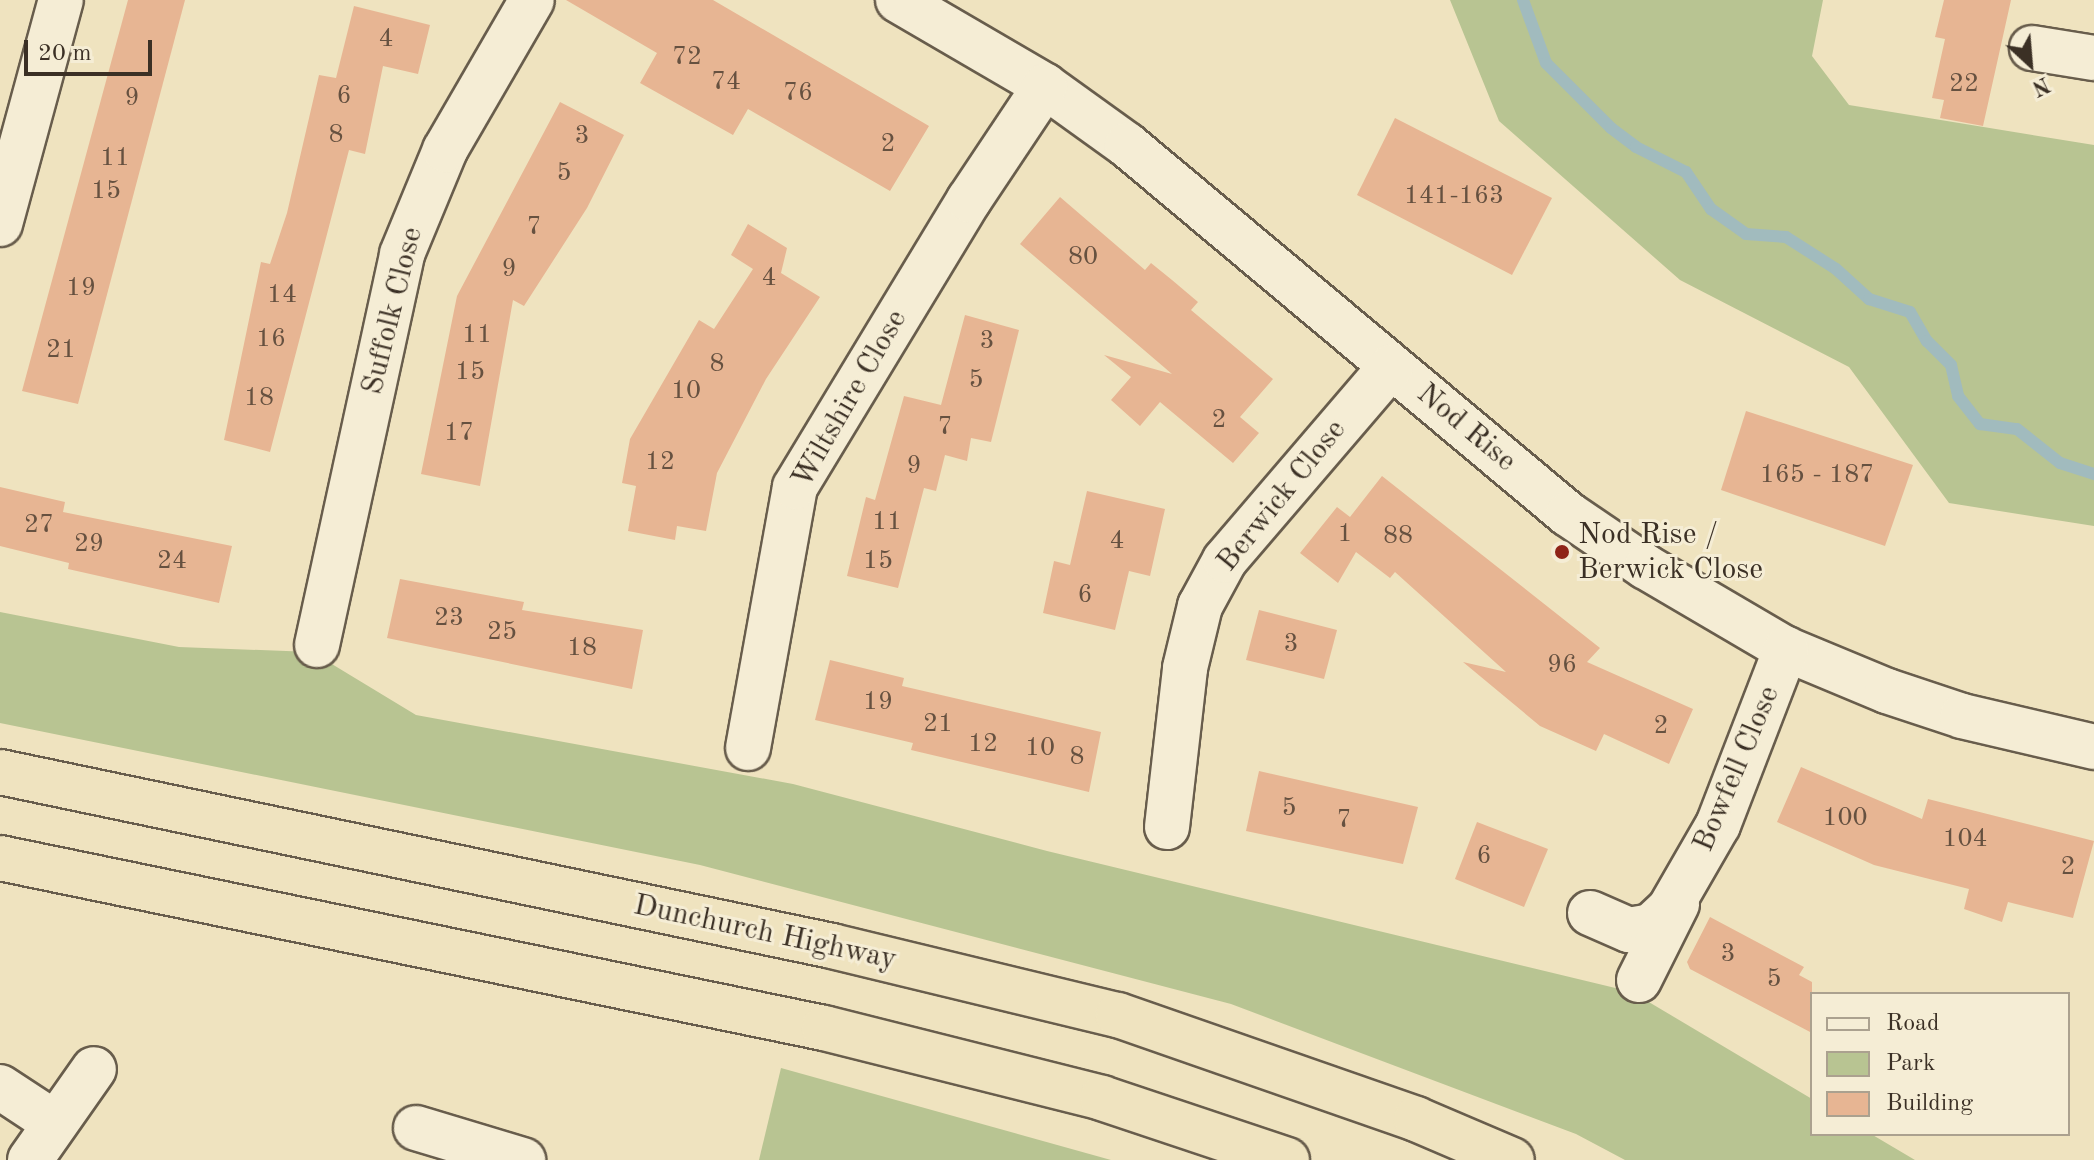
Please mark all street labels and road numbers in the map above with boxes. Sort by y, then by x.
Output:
street label: Suffolk Close [355,224,431,398]
street label: Wiltshire Close [785,304,915,494]
street label: Nod Rise [1409,376,1523,480]
street label: Berwick Close [1210,413,1354,579]
street label: Bowfell Close [1686,681,1788,857]
street label: Dunchurch Highway [630,888,900,978]

